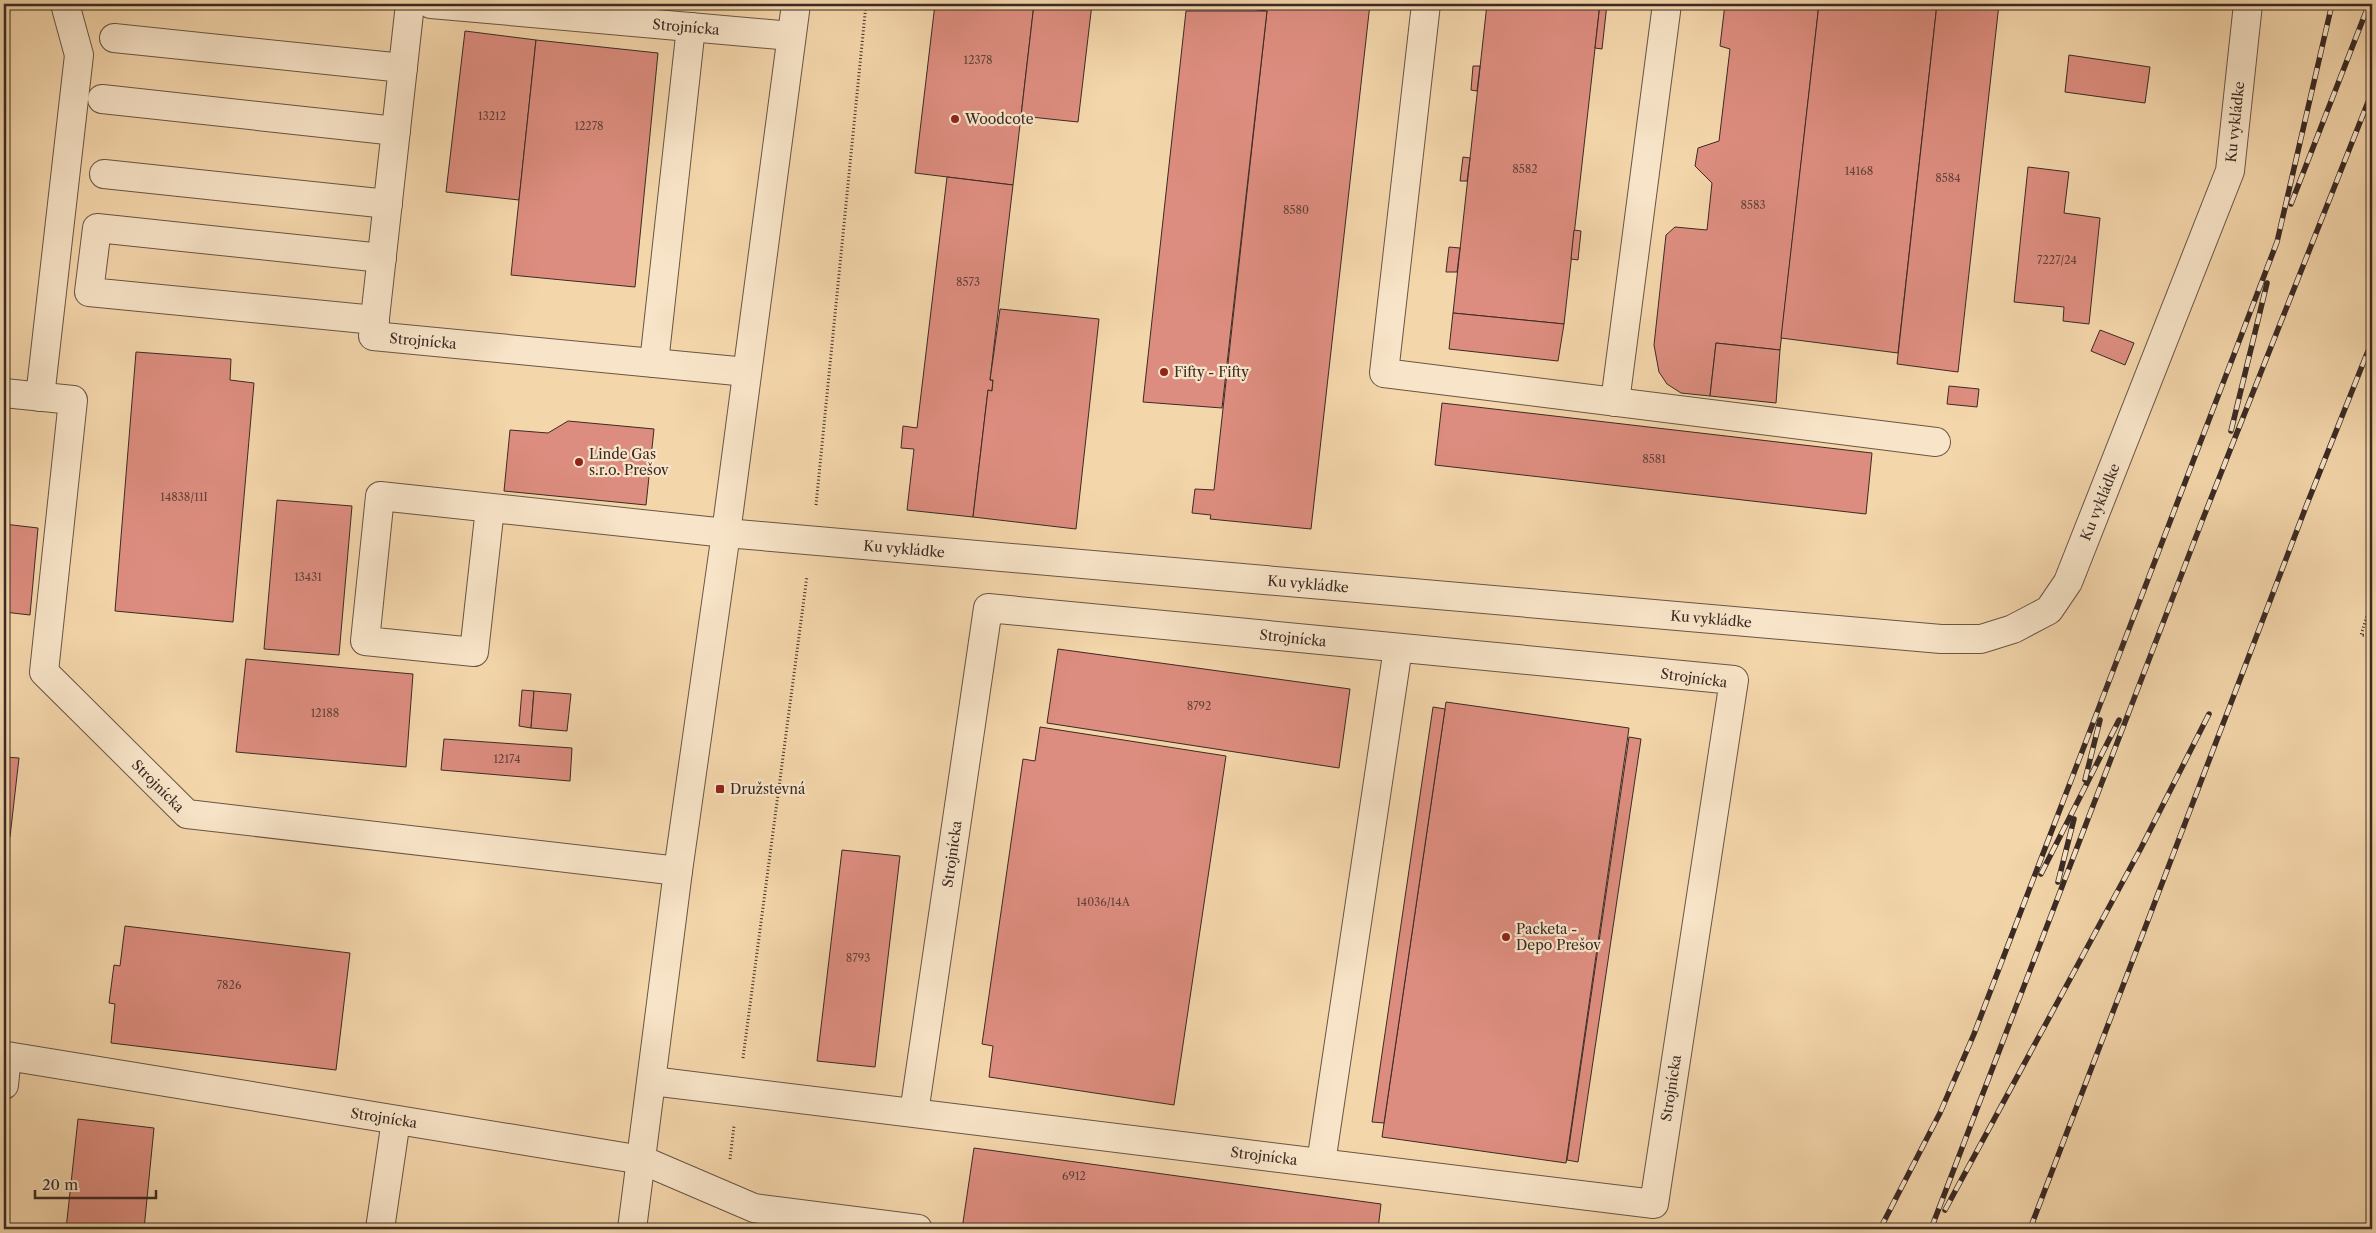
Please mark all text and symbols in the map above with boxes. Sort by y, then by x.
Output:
street label: Strojnícka [652,15,721,39]
house number: 12378 [964,53,992,67]
street label: Ku vykládke [2222,80,2248,164]
house number: 13212 [478,109,506,123]
place label: Woodcote [964,110,1034,128]
marker: Woodcote [949,113,961,125]
house number: 12278 [574,119,604,133]
house number: 8582 [1512,162,1538,176]
house number: 14168 [1845,164,1873,178]
house number: 8584 [1935,171,1961,185]
house number: 8583 [1740,198,1766,212]
house number: 8580 [1283,203,1309,217]
house number: 7227/24 [2037,253,2077,267]
house number: 8573 [956,275,980,289]
street label: Strojnícka [389,329,458,353]
place label: Fifty - Fifty [1174,363,1249,381]
marker: Fifty - Fifty [1158,366,1170,378]
place label: Linde Gas s.r.o. Prešov [589,445,669,479]
house number: 8581 [1642,452,1666,466]
marker: Linde Gas s.r.o. Prešov [573,456,585,468]
street label: Ku vykládke [2076,461,2124,543]
house number: 14838/11I [160,490,208,504]
street label: Ku vykládke [863,536,946,562]
house number: 13431 [294,570,322,584]
street label: Ku vykládke [1267,571,1350,597]
street label: Ku vykládke [1670,606,1753,632]
street label: Strojnícka [1259,626,1328,651]
street label: Strojnícka [1659,664,1729,692]
house number: 8792 [1187,699,1211,713]
house number: 12188 [311,706,339,720]
house number: 12174 [493,752,521,766]
street label: Strojnícka [128,756,189,817]
place label: Družstevná [730,780,806,798]
marker: Družstevná [714,783,726,795]
street label: Strojnícka [938,819,966,889]
house number: 14036/14A [1076,895,1131,909]
place label: Packeta - Depo Prešov [1516,920,1601,954]
marker: Packeta - Depo Prešov [1500,931,1512,943]
house number: 8793 [846,951,870,965]
house number: 7826 [217,978,242,992]
street label: Strojnícka [1657,1053,1685,1123]
street label: Strojnícka [349,1104,419,1132]
street label: Strojnícka [1230,1143,1299,1169]
scale bar [35,1168,156,1200]
house number: 6912 [1062,1169,1086,1183]
text: 20 m [42,1175,78,1194]

